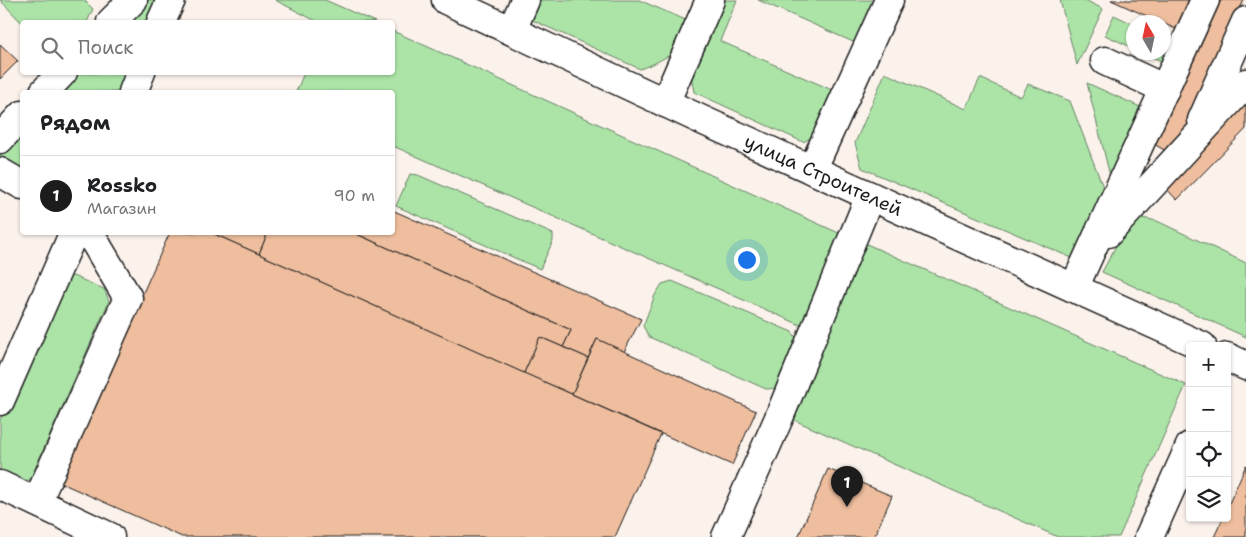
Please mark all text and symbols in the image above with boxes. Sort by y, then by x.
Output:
north arrow [1126,15,1171,60]
search box [20,20,395,75]
icon: search [38,34,66,62]
text: Поиск [78,35,133,60]
text: Рядом [40,109,110,137]
street label: улица Строителей [740,129,906,222]
text: Rossko [87,173,157,198]
text: 1 [52,185,60,206]
text: 90 m [334,185,375,206]
text: Магазин [87,198,156,219]
your location [734,247,760,273]
map controls [1186,342,1231,522]
button: + [1186,342,1231,387]
button: − [1186,387,1231,432]
button: locate [1186,432,1231,477]
pin: 1 [831,466,863,507]
button: layers [1186,477,1231,522]

